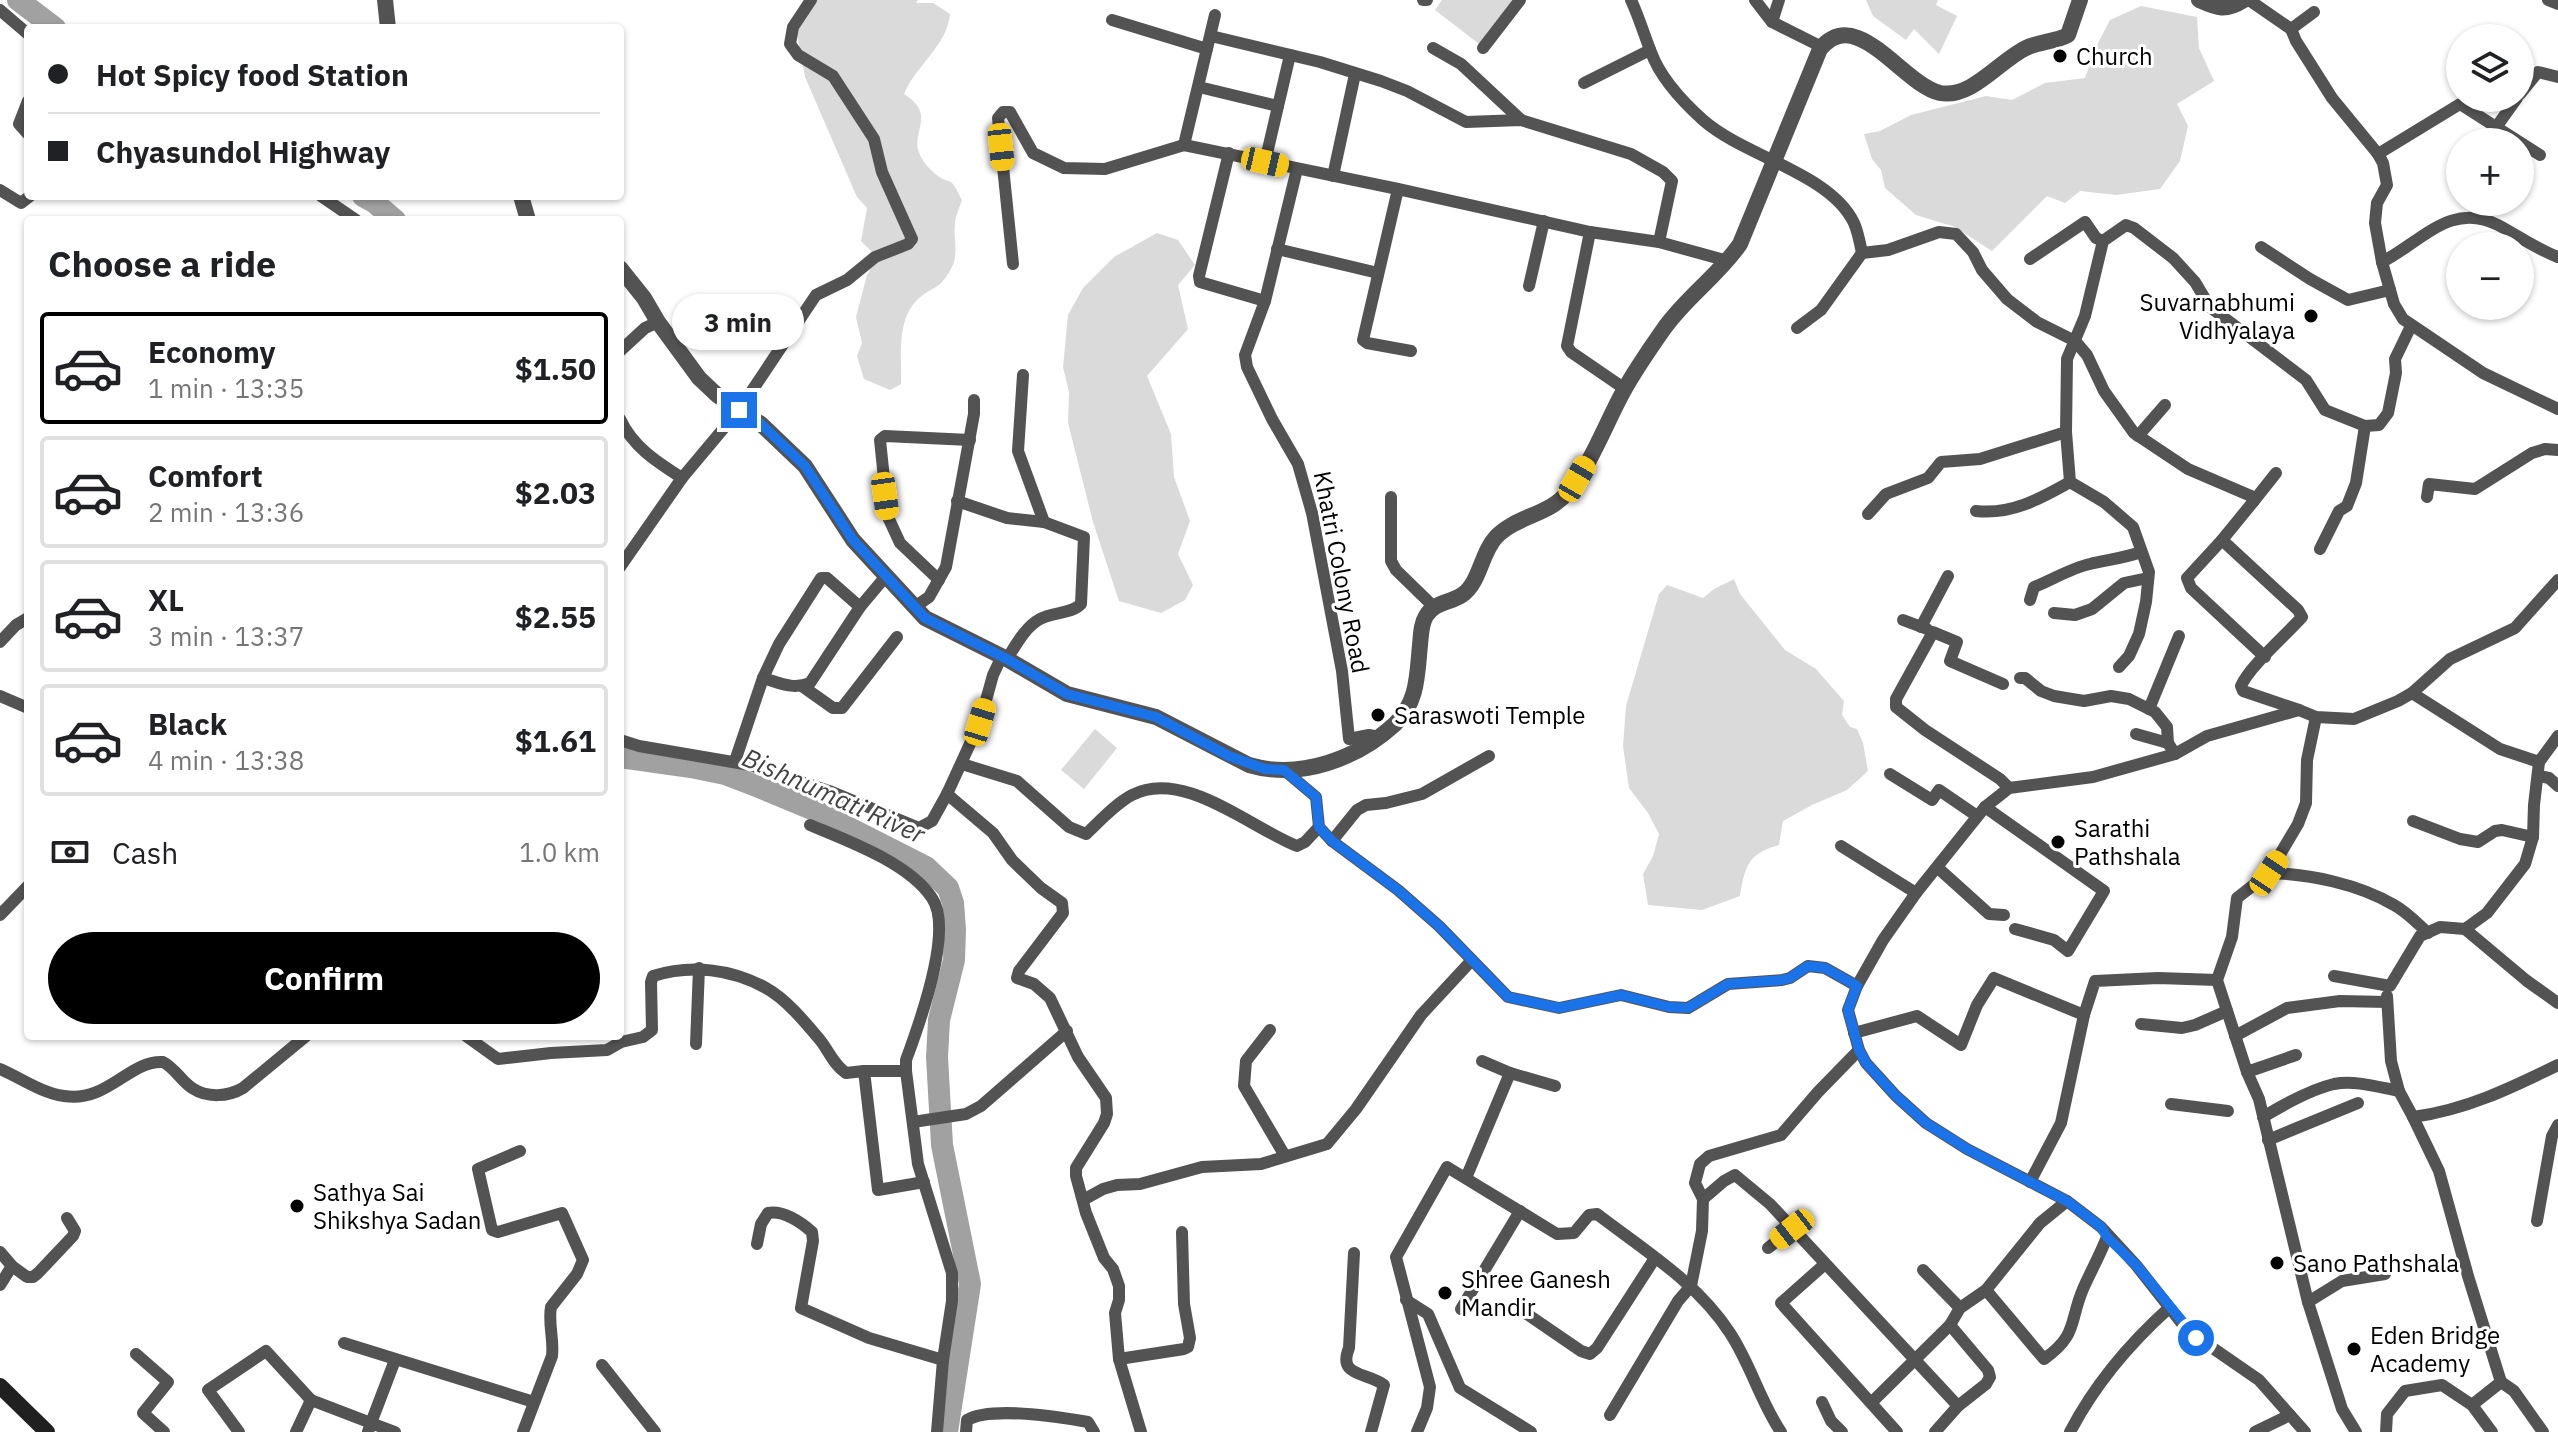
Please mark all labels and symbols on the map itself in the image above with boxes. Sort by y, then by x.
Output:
place label: Church [2076,40,2153,72]
marker: Church [2051,47,2069,65]
car [987,122,1015,172]
car [1239,145,1291,179]
place label: Suvarnabhumi Vidhyalaya [2140,286,2295,346]
callout: 3 min [673,294,805,350]
marker: Suvarnabhumi Vidhyalaya [2302,307,2320,325]
route end [721,392,757,428]
car [1555,452,1599,506]
street label: Khatri Colony Road [1307,468,1377,676]
car [870,471,900,521]
car [962,696,998,748]
place label: Saraswoti Temple [1394,699,1586,731]
marker: Saraswoti Temple [1369,706,1387,724]
water label: Bishnumati River [737,740,932,851]
place label: Sarathi Pathshala [2074,812,2181,872]
marker: Sarathi Pathshala [2049,833,2067,851]
car [2246,846,2292,900]
place label: Sathya Sai Shikshya Sadan [313,1176,481,1236]
marker: Sathya Sai Shikshya Sadan [288,1197,306,1215]
car [1766,1205,1818,1253]
place label: Sano Pathshala [2293,1247,2459,1279]
marker: Sano Pathshala [2268,1254,2286,1272]
place label: Shree Ganesh Mandir [1461,1263,1611,1323]
marker: Shree Ganesh Mandir [1436,1284,1454,1302]
place label: Eden Bridge Academy [2370,1319,2500,1379]
route start [2178,1320,2214,1356]
marker: Eden Bridge Academy [2345,1340,2363,1358]

